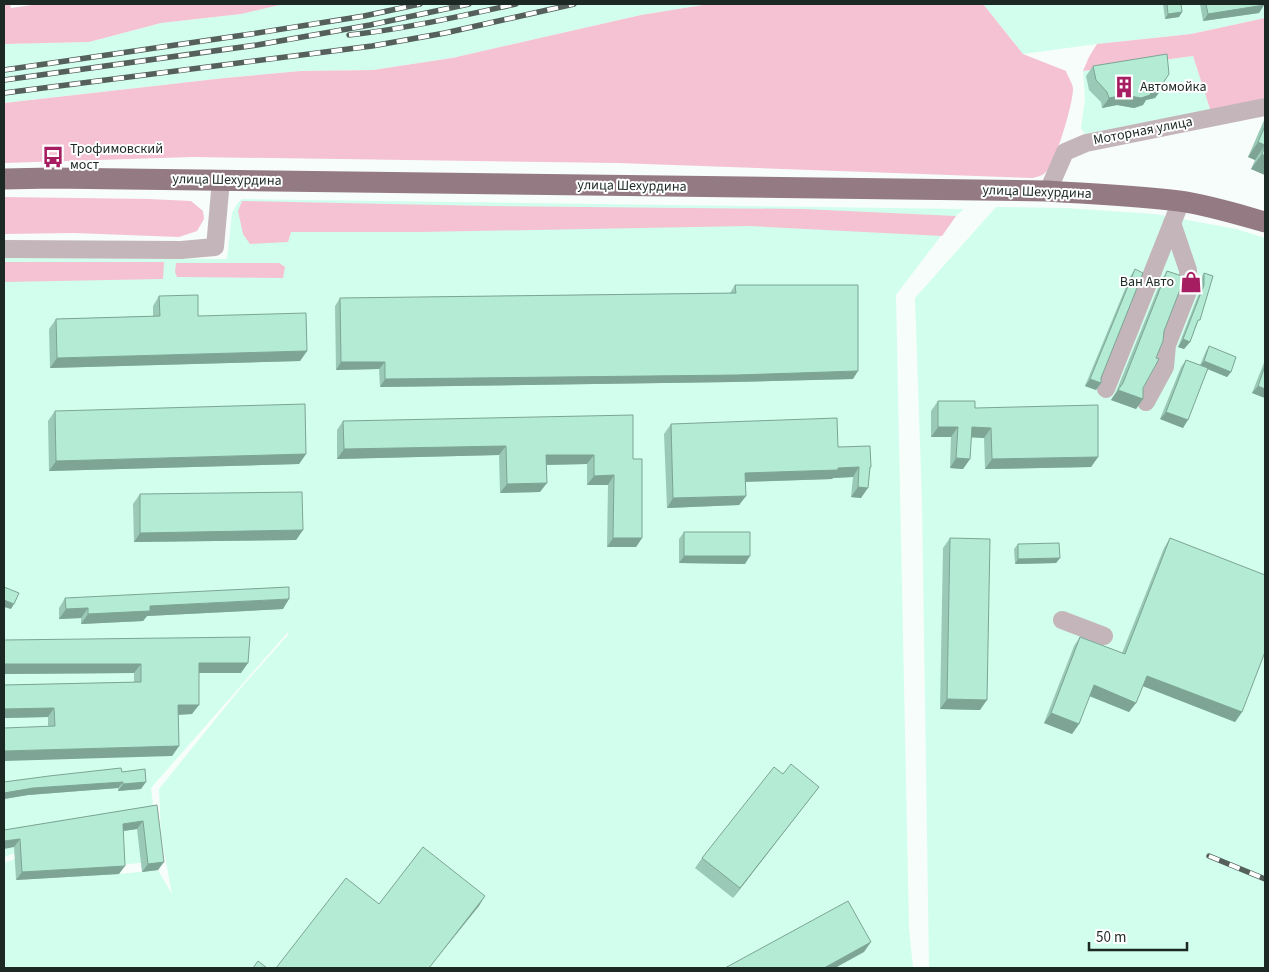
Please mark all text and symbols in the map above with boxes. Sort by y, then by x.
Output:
building icon: Автомойка [1111,74,1137,100]
place label: Автомойка [1140,77,1206,97]
street label: Моторная улица [1092,112,1194,150]
place label: Трофимовский мост [70,139,163,175]
bus stop icon: Трофимовский мост [40,144,66,170]
street label: улица Шехурдина [172,169,282,191]
street label: улица Шехурдина [577,175,687,197]
street label: улица Шехурдина [982,180,1092,204]
shop icon: Ван Авто [1178,269,1204,295]
place label: Ван Авто [1120,272,1174,292]
scale bar [1089,920,1186,952]
text: 50 m [1096,927,1126,948]

